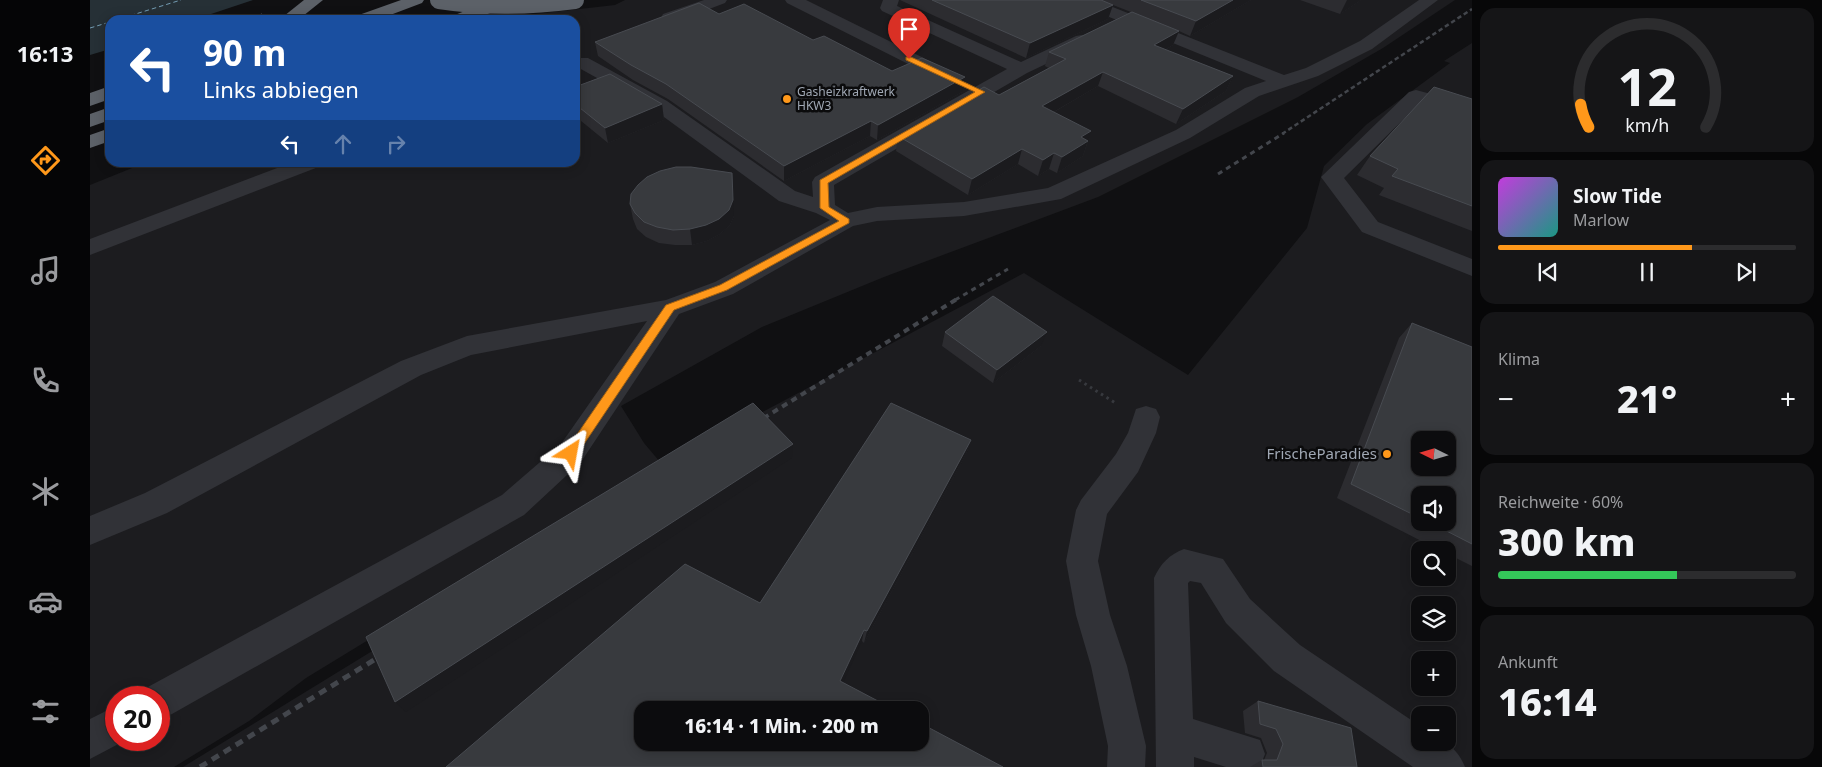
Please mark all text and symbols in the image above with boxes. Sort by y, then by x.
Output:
pin [888,8,930,59]
icon: arrive [895,15,923,43]
text: 90 m [203,29,286,76]
icon: left [120,35,185,100]
text: 16:13 [17,38,73,68]
text: 12 [1617,50,1677,121]
text: Links abbiegen [203,74,359,104]
place label: Gasheizkraftwerk HKW3 [797,83,896,114]
marker: Gasheizkraftwerk HKW3 [781,93,793,105]
text: km/h [1625,113,1669,137]
icon: left [276,130,304,158]
icon: ahead [329,130,357,158]
icon: right [382,130,410,158]
icon: directions [28,143,63,178]
text: Slow Tide [1573,183,1662,209]
text: Marlow [1573,209,1629,231]
icon: music [28,253,63,288]
icon: previous [1534,258,1562,286]
icon: pause [1633,258,1661,286]
icon: next [1732,258,1760,286]
text: Klima [1498,348,1540,370]
icon: phone [28,363,63,398]
text: 21° [1617,372,1677,424]
text: − [1498,379,1514,417]
text: + [1780,379,1796,417]
position arrow [544,426,596,478]
north arrow [1411,431,1456,476]
map controls [1411,431,1456,751]
place label: FrischeParadies [1266,443,1377,463]
marker: FrischeParadies [1381,448,1393,460]
icon: climate [28,474,63,509]
button: sound [1411,486,1456,531]
text: Reichweite · 60% [1498,491,1623,513]
text: 300 km [1498,515,1636,567]
button: search [1411,541,1456,586]
icon: car [28,584,63,619]
button: layers [1411,596,1456,641]
button: + [1411,651,1456,696]
text: Ankunft [1498,651,1558,673]
text: 16:14 [1498,675,1597,727]
speed limit sign: 20 [105,686,170,751]
icon: filters [28,694,63,729]
button: − [1411,706,1456,751]
text: 16:14 · 1 Min. · 200 m [684,713,879,739]

